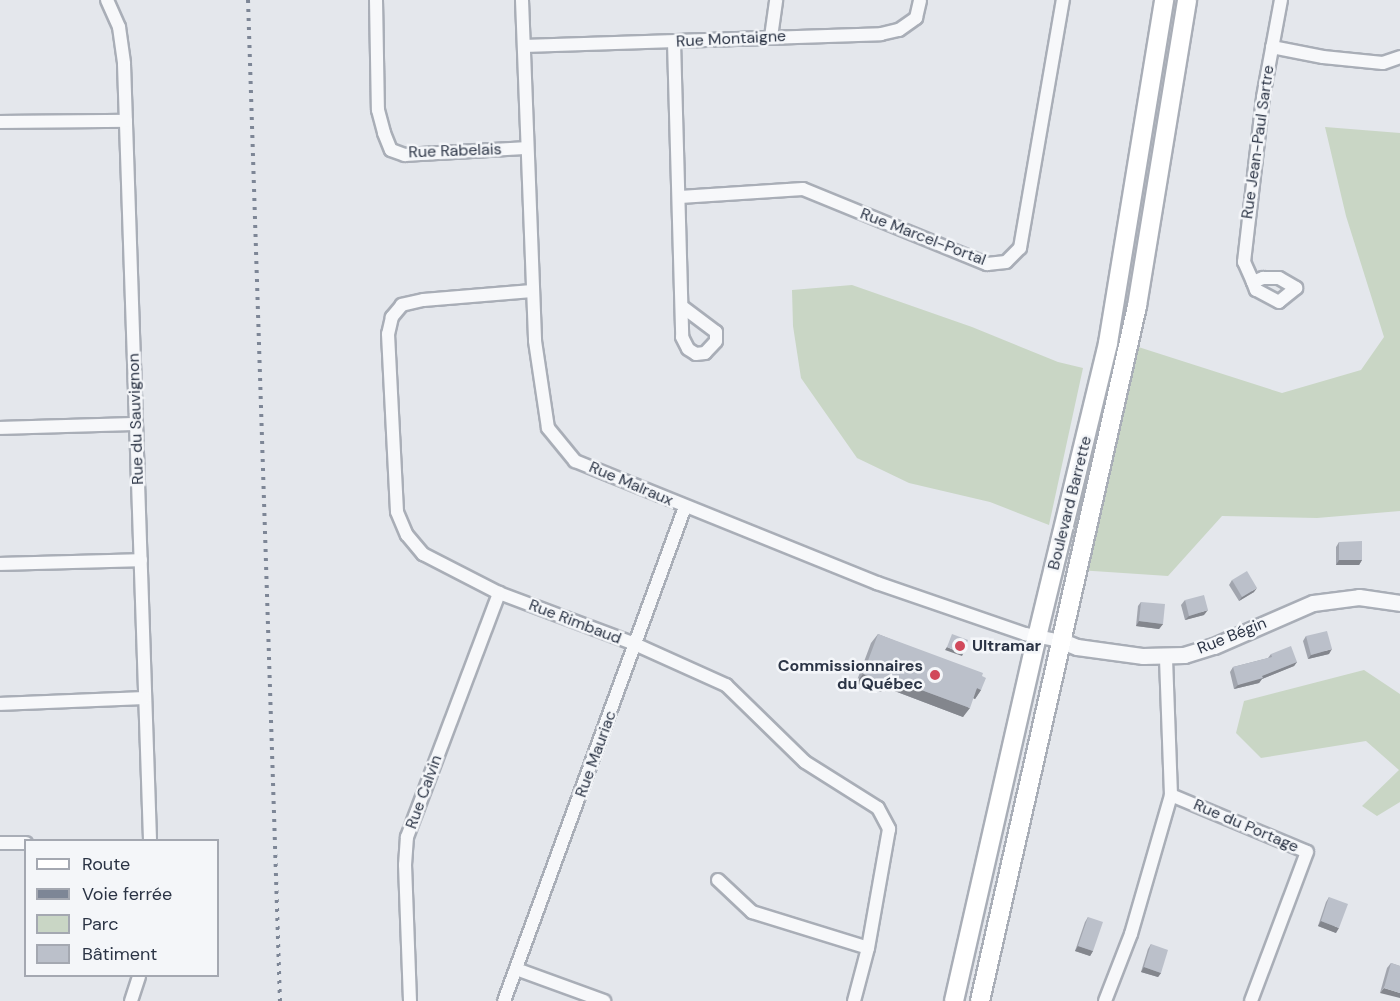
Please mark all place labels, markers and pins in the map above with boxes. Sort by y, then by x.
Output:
place label: Ultramar [972,636,1041,656]
marker: Ultramar [953,639,967,653]
place label: Commissionnaires du Québec [778,656,923,694]
marker: Commissionnaires du Québec [928,668,942,682]

